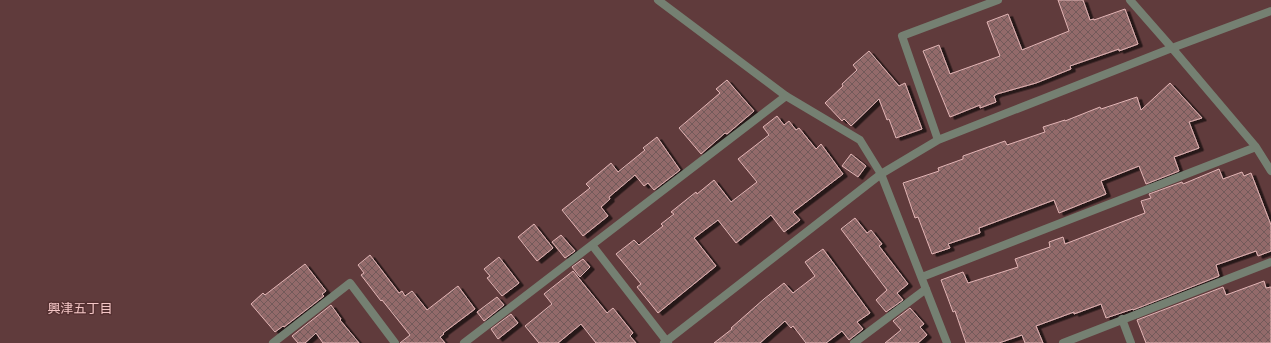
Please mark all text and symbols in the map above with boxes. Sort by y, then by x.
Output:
district label: 興津五丁目 [47,301,113,316]

